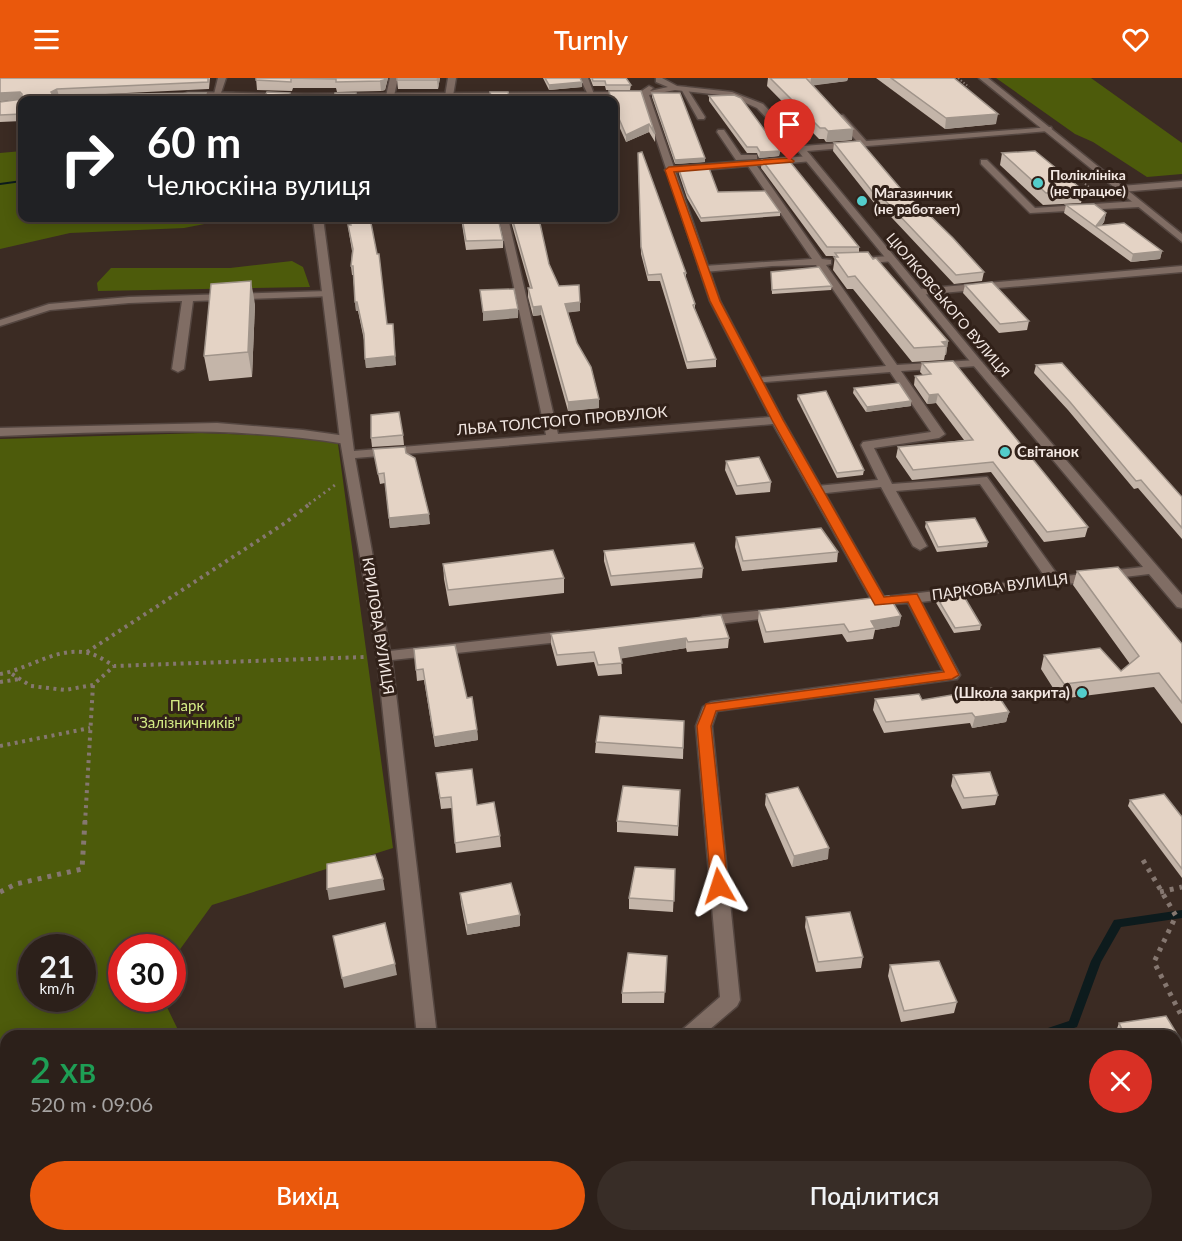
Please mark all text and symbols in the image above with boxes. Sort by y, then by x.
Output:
icon: menu [30,23,63,56]
text: Turnly [554,23,628,56]
icon: heart [1119,23,1152,56]
pin [764,99,815,161]
icon: arrive [773,108,806,141]
text: 60 m [147,117,241,167]
icon: right [48,120,126,198]
place label: Поліклініка (не працює) [1050,166,1126,199]
text: Челюскіна вулиця [147,168,371,201]
marker: Поліклініка (не працює) [1031,176,1045,190]
place label: Магазинчик (не работает) [874,184,960,217]
marker: Магазинчик (не работает) [855,194,869,208]
street label: ЦІОЛКОВСЬКОГО ВУЛИЦЯ [883,229,1014,380]
street label: ЛЬВА ТОЛСТОГО ПРОВУЛОК [455,402,668,438]
place label: Світанок [1017,442,1080,460]
marker: Світанок [998,445,1012,459]
street label: КРИЛОВА ВУЛИЦЯ [359,556,399,696]
street label: ПАРКОВА ВУЛИЦЯ [931,569,1069,603]
place label: (Школа закрита) [954,683,1070,701]
marker: (Школа закрита) [1075,686,1089,700]
park label: Парк "Залізничників" [134,696,240,731]
position arrow [687,854,751,918]
speed limit sign: 30 [108,934,186,1012]
text: 21 [40,948,74,984]
text: km/h [39,979,75,997]
text: 2 хв [30,1047,96,1091]
button: close [1089,1050,1152,1113]
text: 520 m · 09:06 [30,1092,153,1116]
button: Вихід [30,1161,585,1230]
button: Поділитися [597,1161,1152,1230]

